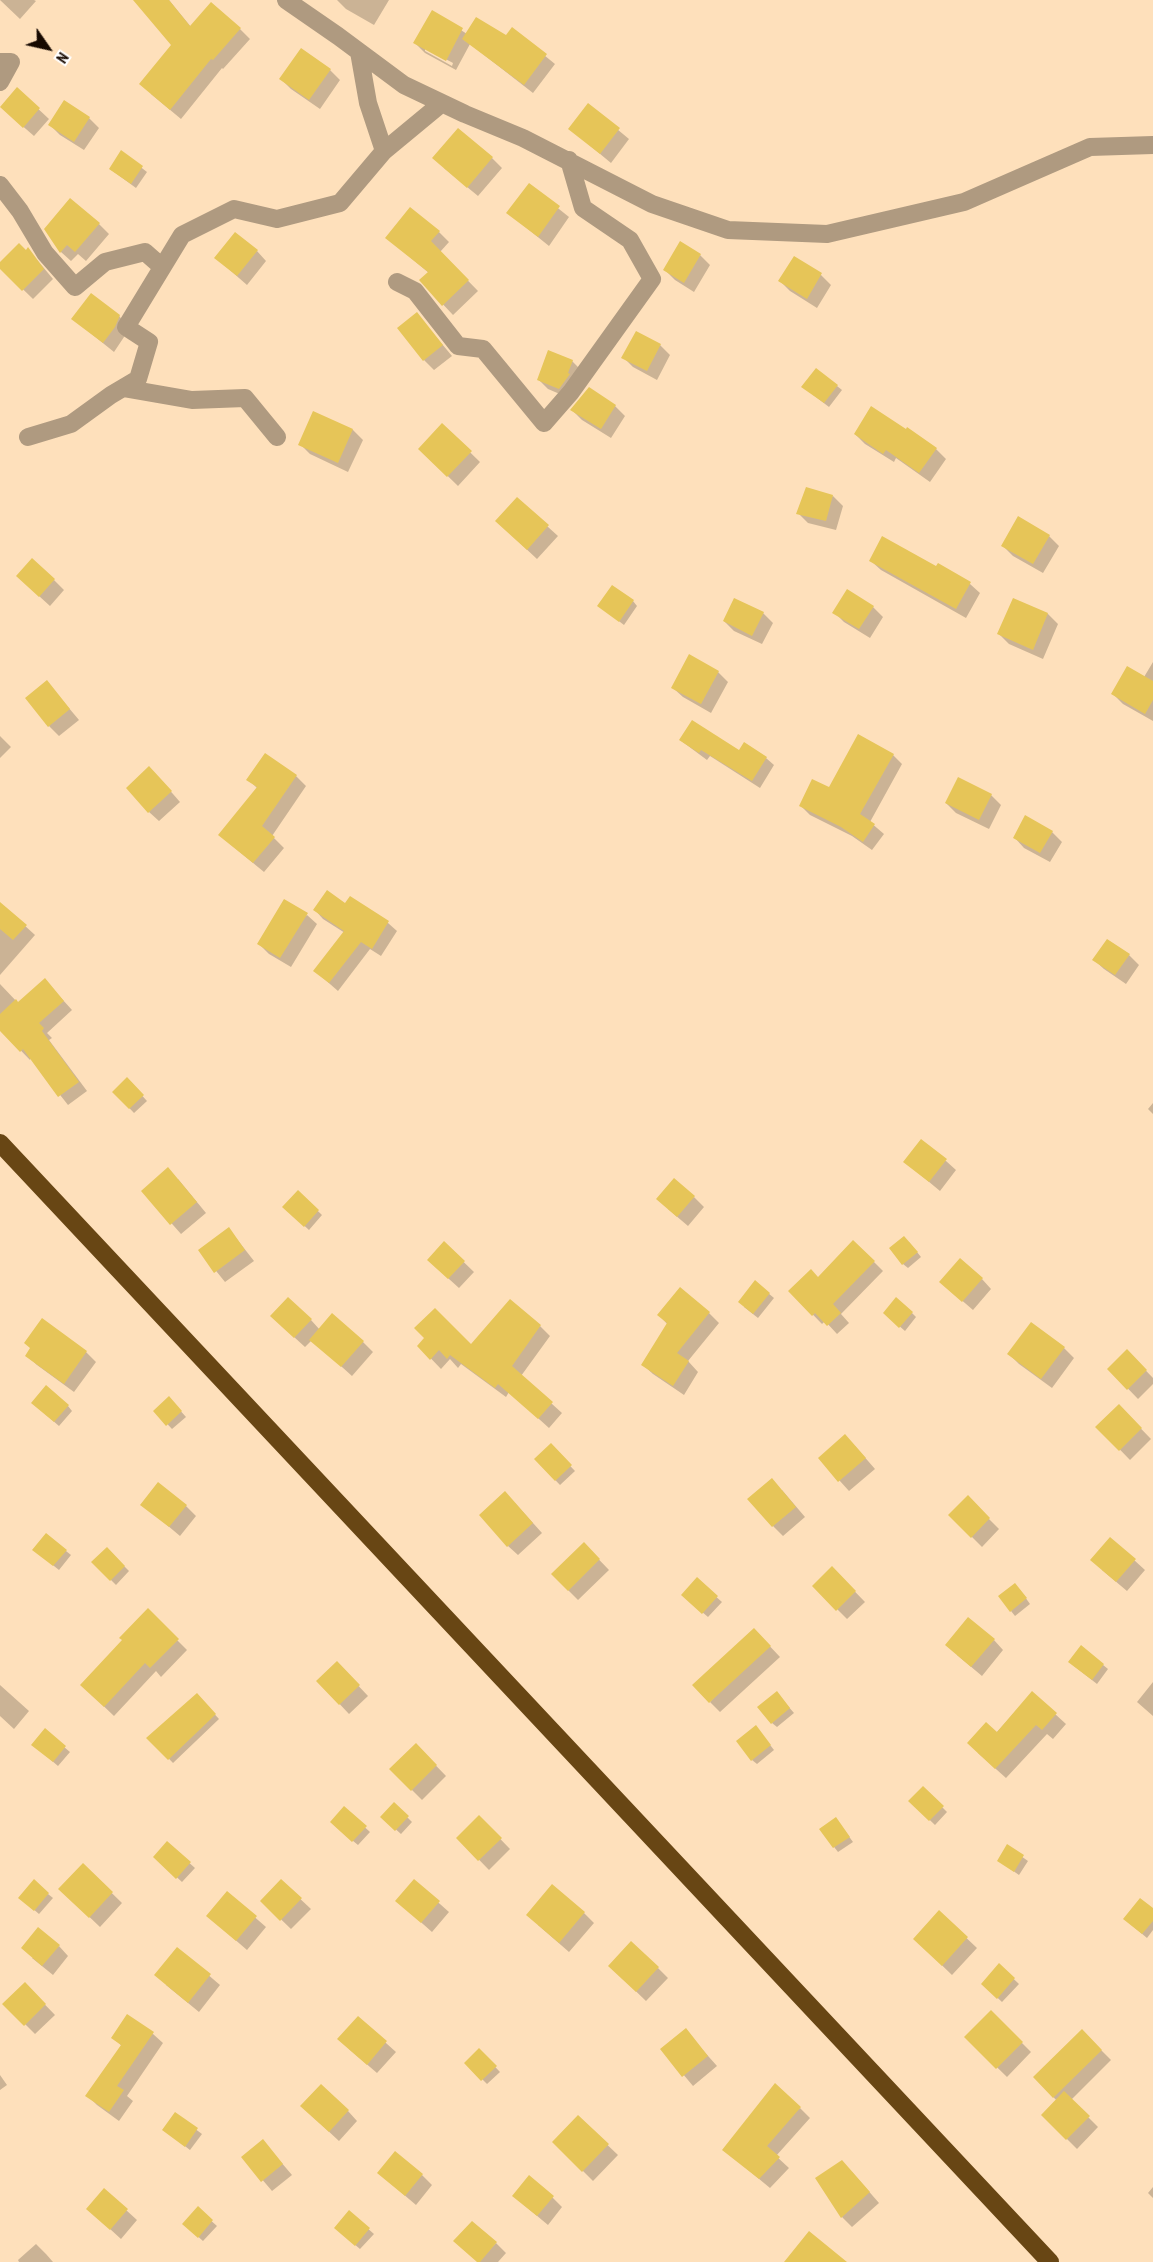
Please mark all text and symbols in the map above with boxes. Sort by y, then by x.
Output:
north arrow [18,18,78,78]
text: N [52,49,74,67]

